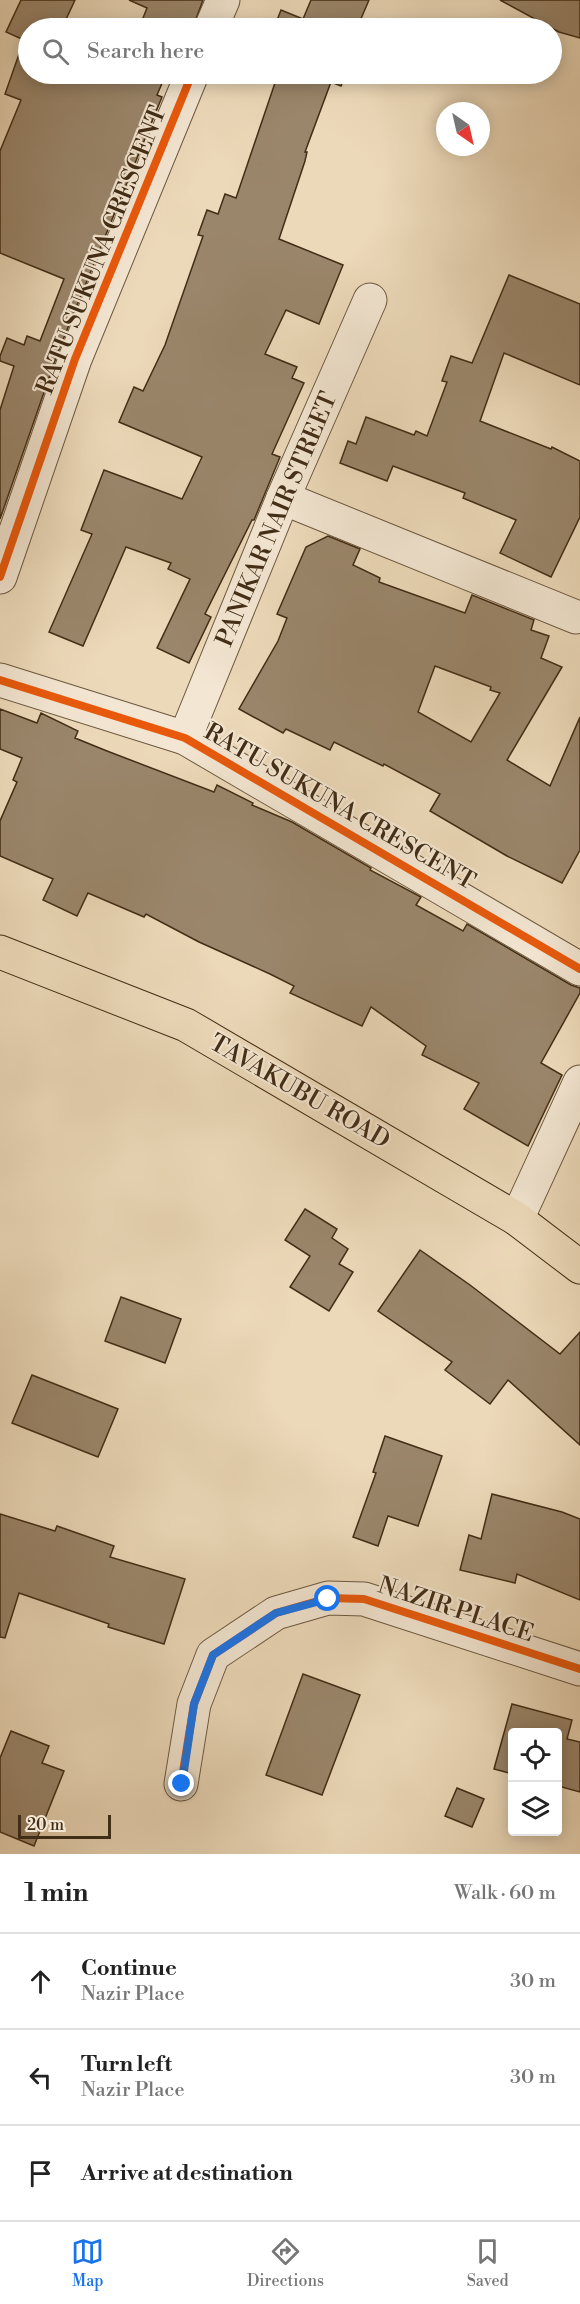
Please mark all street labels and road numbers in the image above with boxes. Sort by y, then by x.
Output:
street label: RATU SUKUNA CRESCENT [30,102,174,399]
street label: PANIKAR NAIR STREET [210,387,344,651]
street label: RATU SUKUNA CRESCENT [199,717,481,897]
street label: TAVAKUBU ROAD [204,1028,395,1156]
street label: NAZIR PLACE [374,1571,537,1649]

